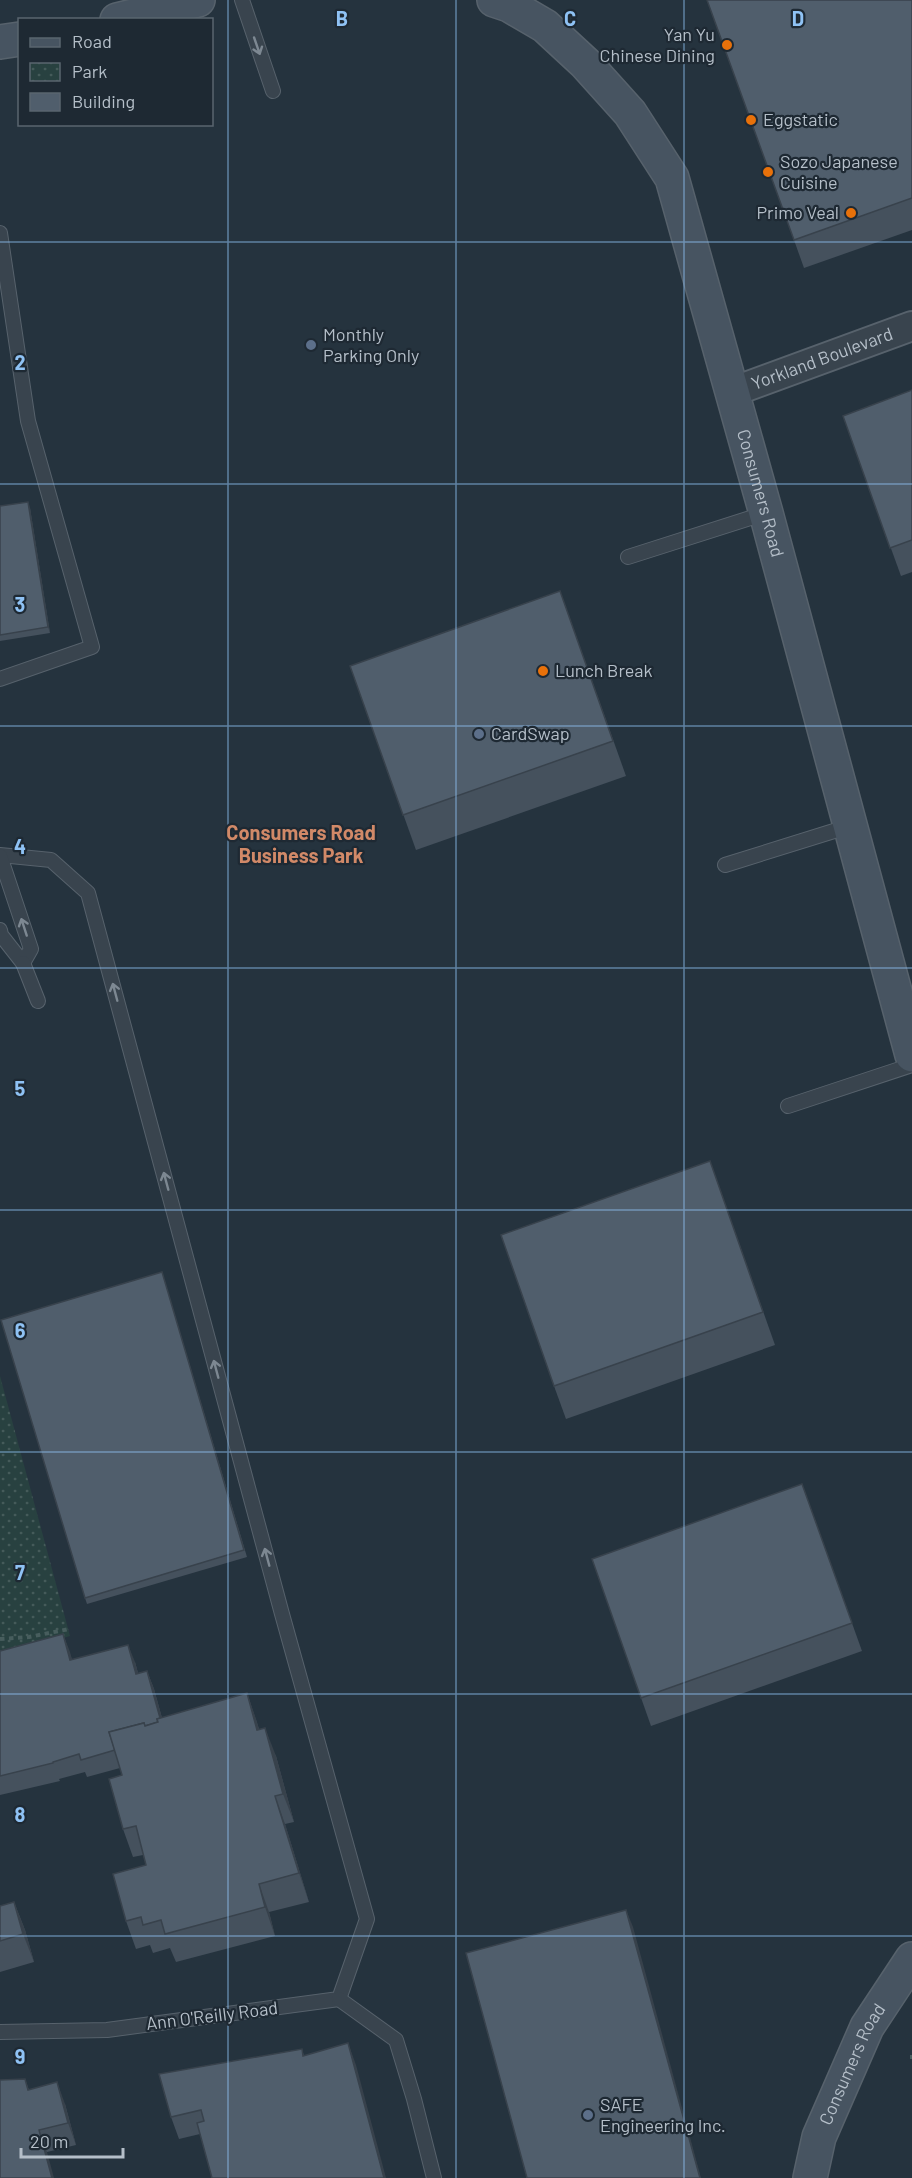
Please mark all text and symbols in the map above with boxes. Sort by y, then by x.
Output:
text: B [336,6,348,30]
text: C [564,6,576,30]
text: D [792,6,804,30]
legend [18,18,213,126]
place label: Yan Yu Chinese Dining [600,23,715,66]
text: Road [72,30,112,52]
one-way arrow [252,36,263,55]
marker: Yan Yu Chinese Dining [720,38,734,52]
text: Park [72,60,107,82]
text: Building [72,90,135,112]
place label: Eggstatic [763,108,838,130]
marker: Eggstatic [744,113,758,127]
place label: Sozo Japanese Cuisine [780,150,898,193]
marker: Sozo Japanese Cuisine [761,165,775,179]
place label: Primo Veal [756,201,839,223]
marker: Primo Veal [844,206,858,220]
street label: Yorkland Boulevard [748,322,896,394]
place label: Monthly Parking Only [323,323,419,366]
marker: Monthly Parking Only [304,338,318,352]
text: 2 [14,350,26,374]
street label: Consumers Road [733,427,789,559]
text: 3 [15,592,25,616]
place label: Lunch Break [555,659,653,681]
marker: Lunch Break [536,664,550,678]
place label: CardSwap [491,722,570,744]
marker: CardSwap [472,727,486,741]
district label: Consumers Road Business Park [226,820,376,867]
text: 4 [14,834,26,858]
one-way arrow [17,918,28,937]
one-way arrow [109,983,120,1002]
text: 5 [15,1076,26,1100]
one-way arrow [159,1172,171,1191]
text: 6 [15,1318,26,1342]
one-way arrow [210,1360,222,1379]
one-way arrow [261,1548,272,1567]
text: 7 [15,1560,25,1584]
text: 8 [15,1802,26,1826]
street label: Ann O'Reilly Road [145,1996,279,2034]
street label: Consumers Road [814,1999,890,2128]
text: 9 [15,2044,25,2068]
place label: SAFE Engineering Inc. [600,2093,726,2136]
marker: SAFE Engineering Inc. [581,2108,595,2122]
scale bar [21,2121,123,2159]
text: 20 m [30,2130,68,2152]

